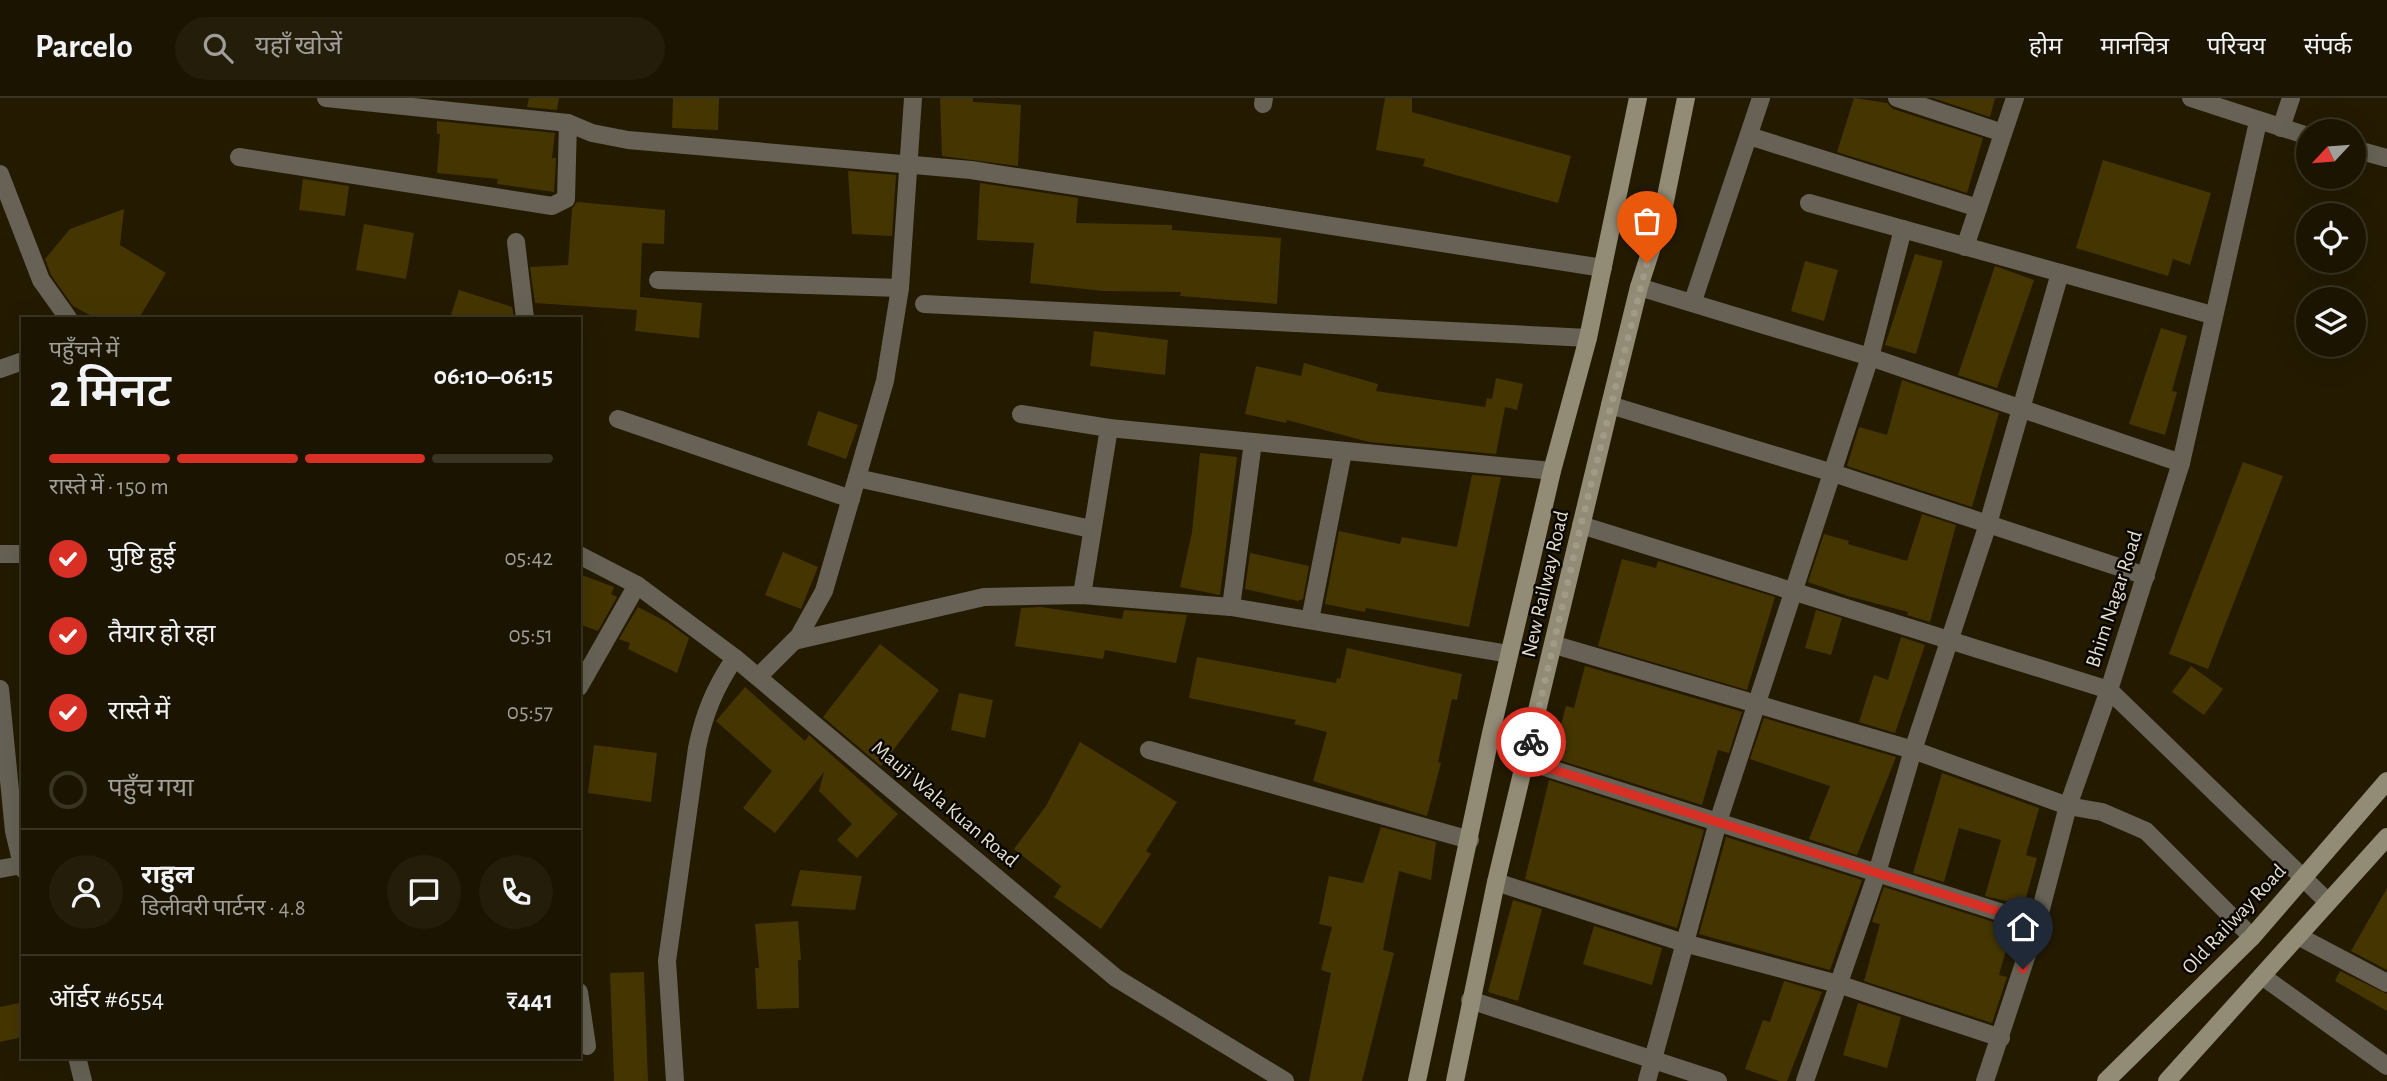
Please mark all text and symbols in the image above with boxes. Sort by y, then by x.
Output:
search box [175,17,665,80]
icon: search [199,29,237,67]
text: Parcelo [35,31,133,64]
text: यहाँ खोजें [255,33,342,59]
text: होम [2029,35,2062,59]
text: मानचित्र [2100,35,2169,59]
text: परिचय [2207,35,2266,59]
text: संपर्क [2304,35,2352,59]
north arrow [2296,119,2366,189]
map controls [2296,119,2366,357]
pin [1617,191,1677,263]
icon: bag [1628,202,1666,240]
button: locate [2296,203,2366,273]
button: layers [2296,287,2366,357]
text: पहुँचने में [49,339,119,362]
text: 06:10–06:15 [433,363,553,389]
text: 2 मिनट [49,369,171,415]
text: रास्ते में · 150 m [49,476,169,499]
street label: New Railway Road [1518,509,1572,659]
street label: Bhim Nagar Road [2082,528,2146,670]
icon: check [49,540,87,578]
text: पुष्टि हुई [108,544,176,570]
text: 05:42 [504,547,553,570]
icon: check [49,617,87,655]
text: तैयार हो रहा [108,621,216,647]
text: 05:51 [508,624,553,647]
icon: check [49,694,87,732]
text: रास्ते में [108,698,170,724]
text: 05:57 [507,701,553,724]
courier [1496,707,1566,777]
icon: bike [1512,723,1550,761]
street label: Mauji Wala Kuan Road [868,737,1022,871]
text: पहुँच गया [108,775,194,801]
button: person [49,855,123,929]
button: chat [387,855,461,929]
button: phone [479,855,553,929]
street label: Old Railway Road [2178,860,2290,978]
text: राहुल [141,862,194,888]
text: डिलीवरी पार्टनर · 4.8 [141,897,306,920]
pin [1993,897,2053,969]
icon: home [2004,908,2042,946]
text: ऑर्डर #6554 [49,986,164,1012]
text: ₹441 [507,987,553,1013]

